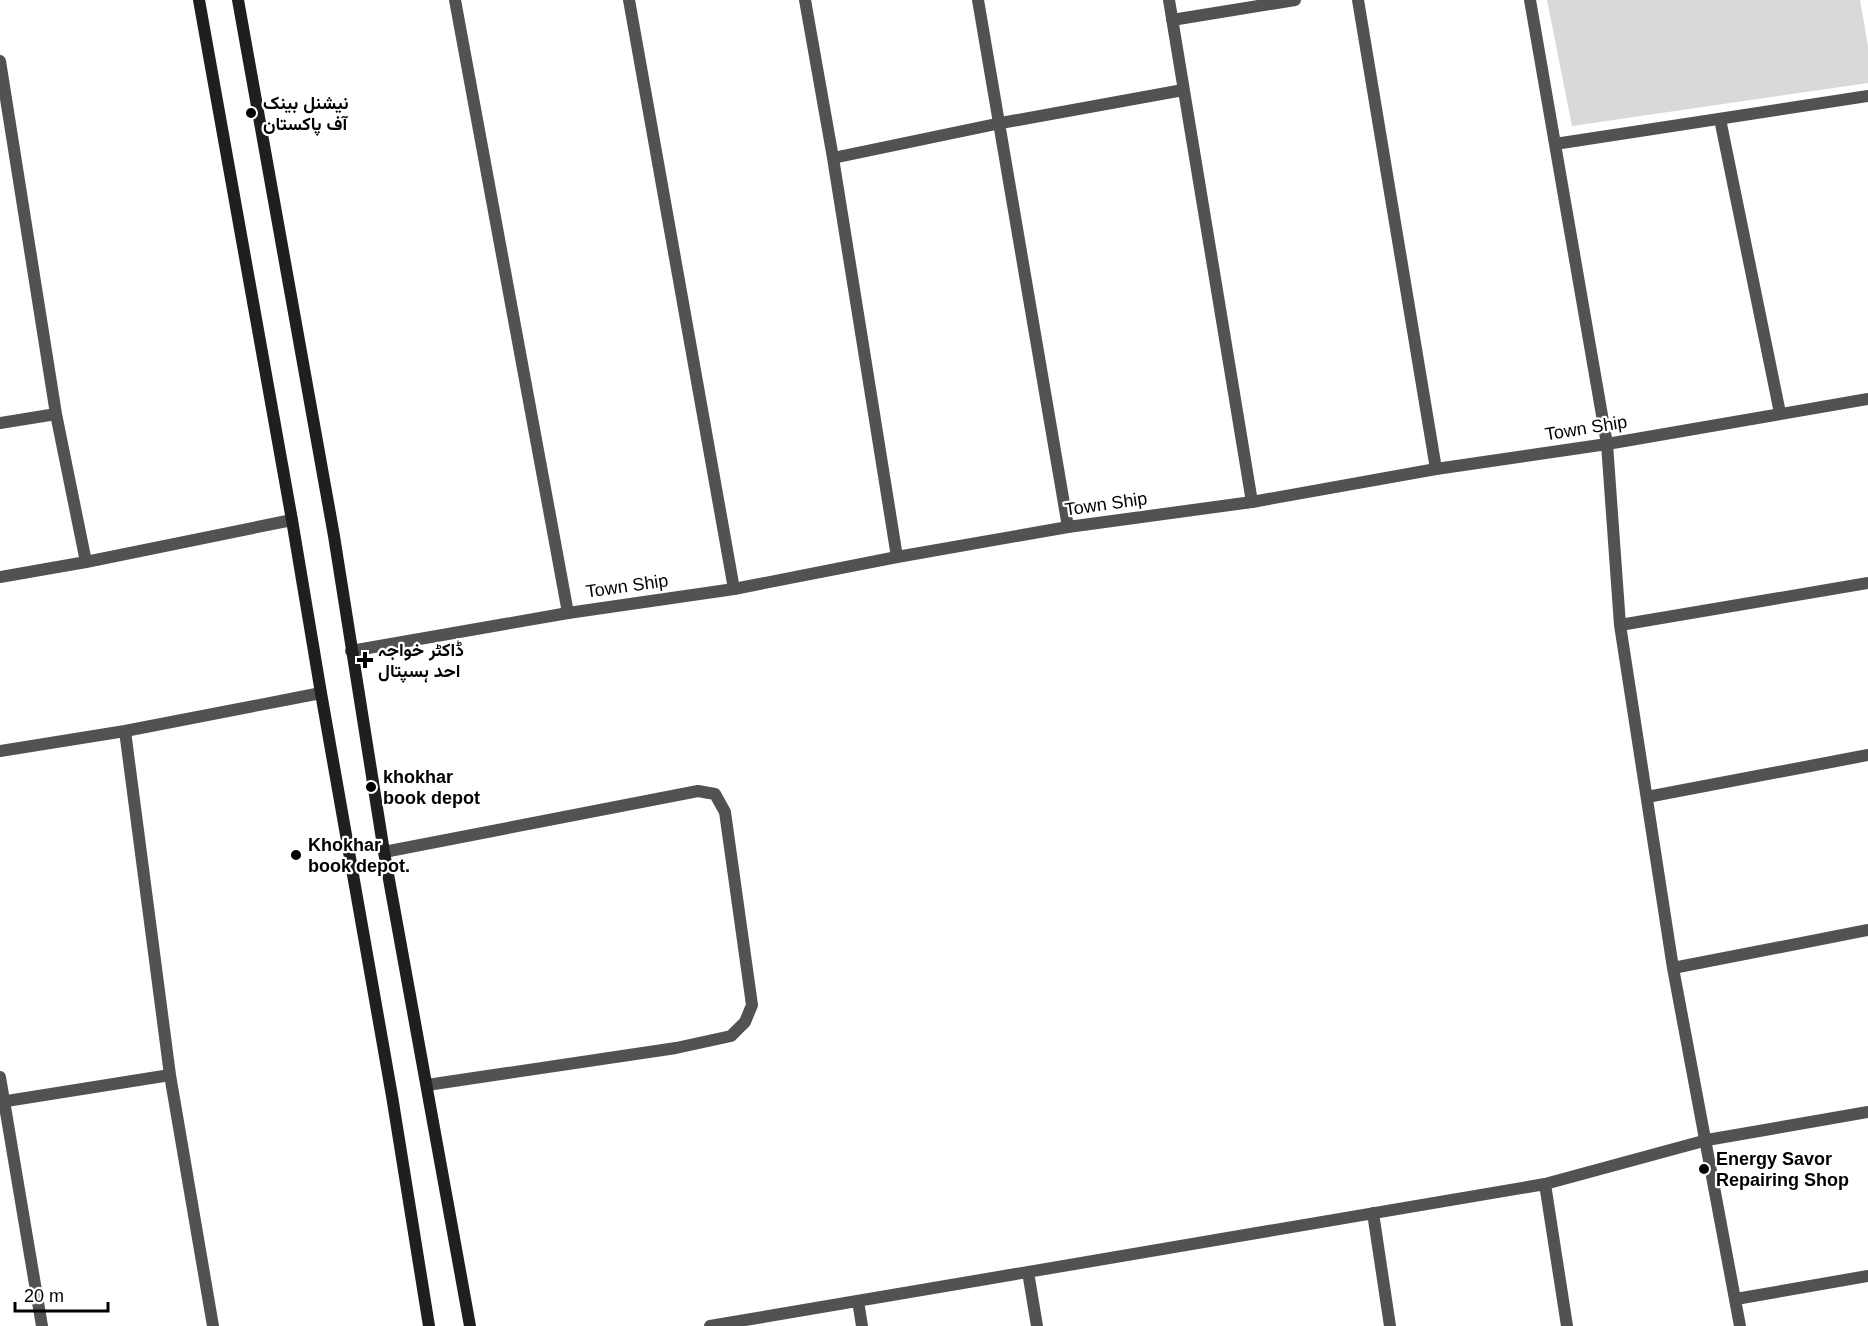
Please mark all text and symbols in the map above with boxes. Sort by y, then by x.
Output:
place label: نیشنل بینک آف پاکستان [263,93,349,136]
marker: نیشنل بینک آف پاکستان [244,106,258,120]
street label: Town Ship [1543,412,1629,444]
street label: Town Ship [1063,488,1149,520]
street label: Town Ship [584,570,670,602]
place label: ڈاکٹر خواجہ احد ہسپتال [378,640,464,683]
marker: ڈاکٹر خواجہ احد ہسپتال [356,651,374,669]
place label: khokhar book depot [383,767,480,808]
marker: khokhar book depot [364,780,378,794]
place label: Khokhar book depot. [308,835,410,876]
marker: Khokhar book depot. [289,848,303,862]
place label: Energy Savor Repairing Shop [1716,1149,1849,1190]
marker: Energy Savor Repairing Shop [1697,1162,1711,1176]
scale bar [15,1275,108,1313]
text: 20 m [24,1286,64,1306]

